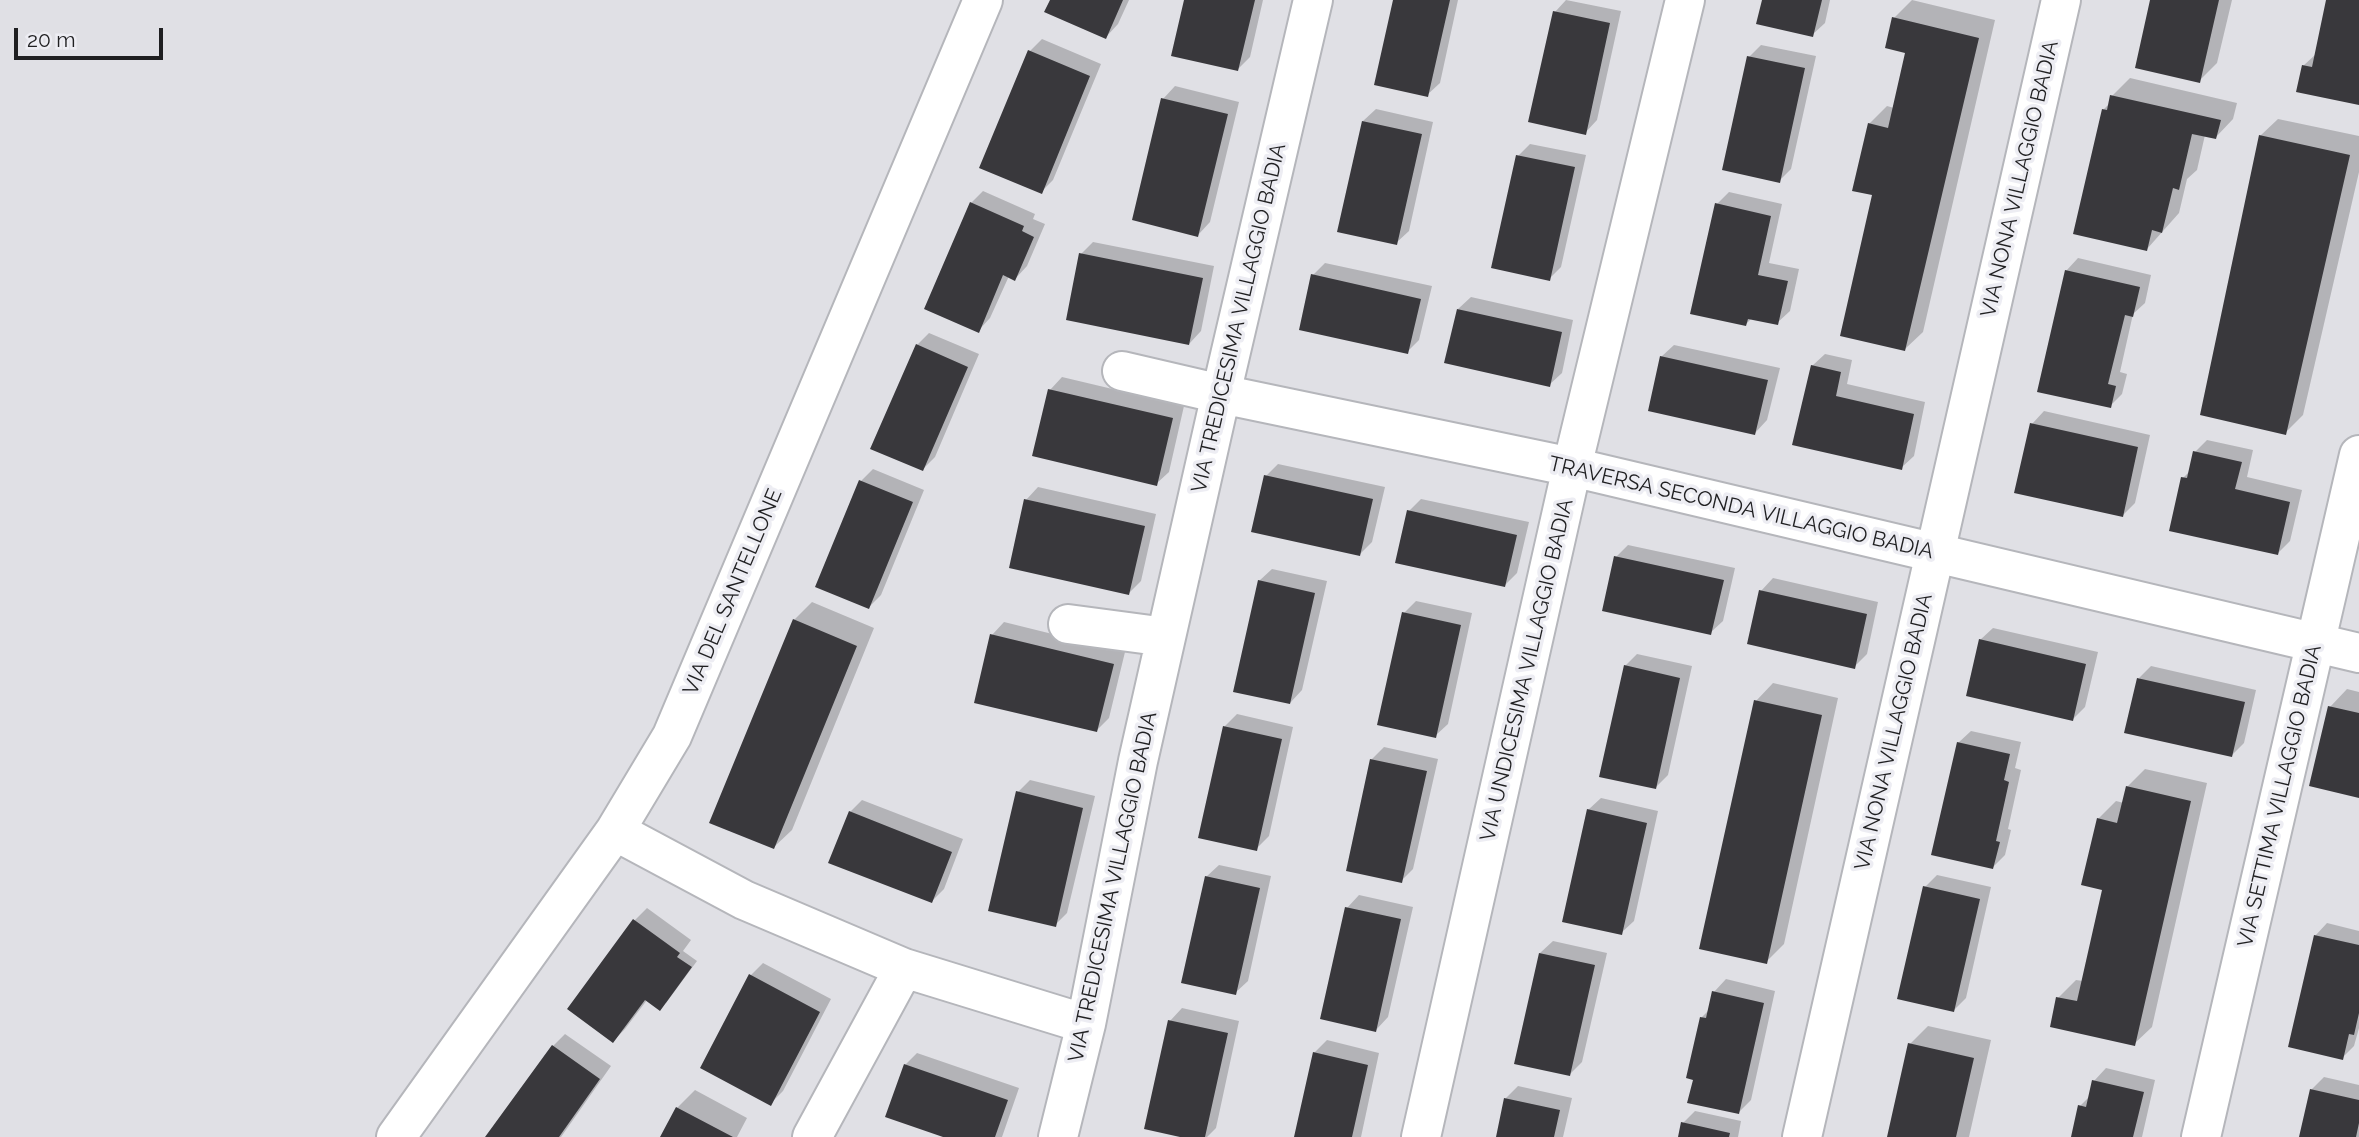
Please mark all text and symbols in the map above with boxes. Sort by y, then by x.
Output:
scale bar [18,14,166,58]
text: 20 m [27,27,75,52]
street label: VIA NONA VILLAGGIO BADIA [1976,38,2064,320]
street label: VIA TREDICESIMA VILLAGGIO BADIA [1186,141,1292,495]
street label: TRAVERSA SECONDA VILLAGGIO BADIA [1546,451,1936,565]
street label: VIA DEL SANTELLONE [678,485,788,699]
street label: VIA UNDICESIMA VILLAGGIO BADIA [1475,496,1579,844]
street label: VIA NONA VILLAGGIO BADIA [1850,591,1938,873]
street label: VIA SETTIMA VILLAGGIO BADIA [2233,642,2327,950]
street label: VIA TREDICESIMA VILLAGGIO BADIA [1063,709,1163,1065]

